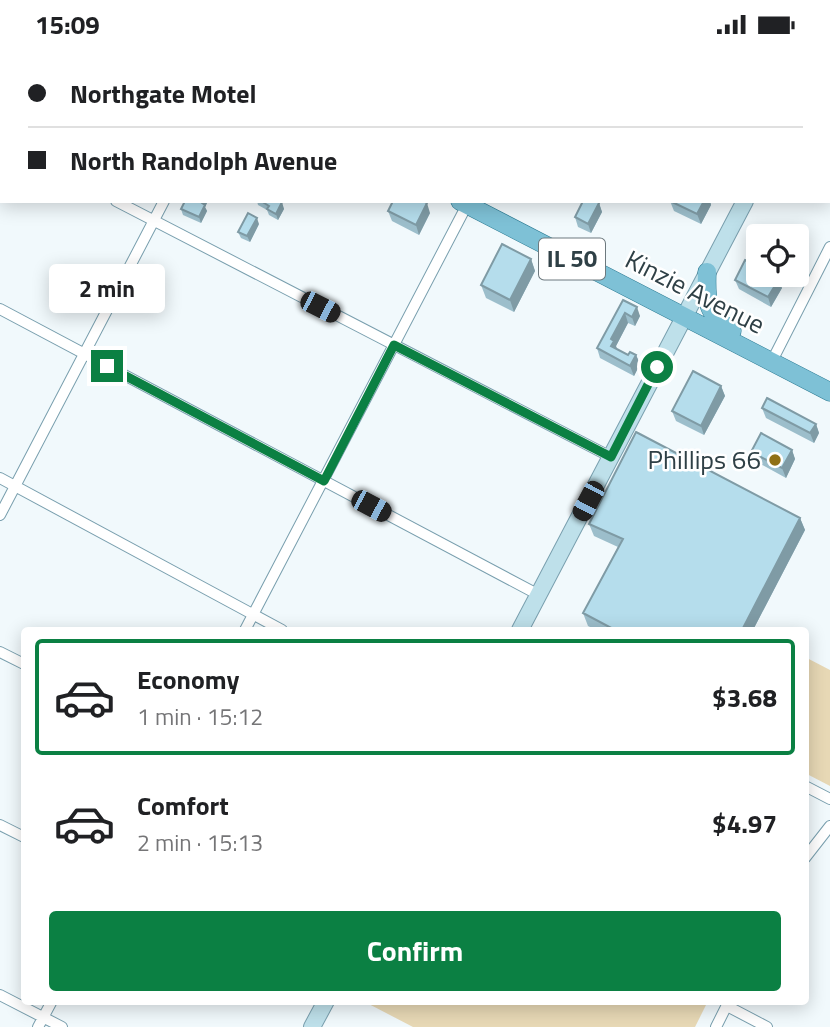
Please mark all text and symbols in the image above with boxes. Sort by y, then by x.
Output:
text: 15:09 [35,5,100,44]
text: Northgate Motel [70,74,257,113]
text: North Randolph Avenue [70,141,337,180]
map controls [746,224,809,287]
button: locate [746,224,809,287]
road number: IL 50 [539,239,605,279]
street label: Kinzie Avenue [619,240,772,343]
callout: 2 min [49,265,165,313]
text: 2 min [79,271,135,306]
car [297,288,344,326]
route end [91,350,123,382]
route start [641,351,673,383]
place label: Phillips 66 [648,440,761,479]
marker: Phillips 66 [767,452,783,468]
car [569,478,608,524]
car [348,487,395,525]
text: Economy [137,660,239,699]
icon: car [53,666,116,729]
text: $3.68 [712,678,777,717]
text: 1 min · 15:12 [137,699,263,734]
text: Comfort [137,786,229,825]
icon: car [53,792,116,855]
text: $4.97 [712,804,777,843]
text: 2 min · 15:13 [137,825,263,860]
button: Confirm [49,911,781,991]

